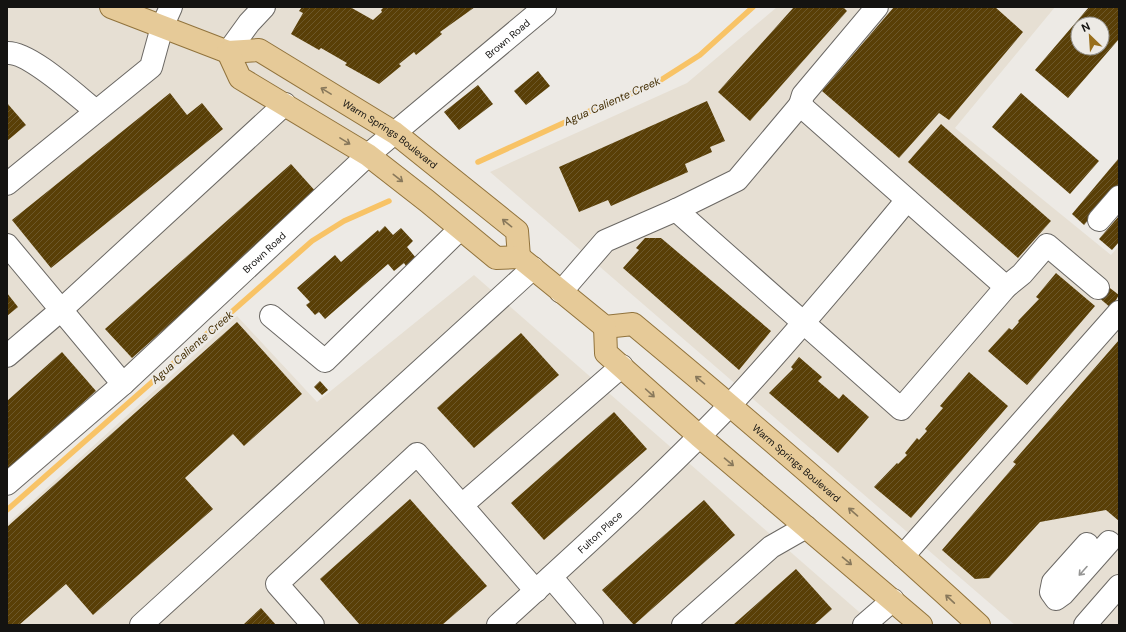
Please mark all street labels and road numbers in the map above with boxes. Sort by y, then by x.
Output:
street label: Brown Road [482,16,532,61]
street label: Warm Springs Boulevard [340,96,440,171]
street label: Brown Road [240,229,288,276]
street label: Warm Springs Boulevard [750,421,844,505]
street label: Fulton Place [575,508,625,556]

